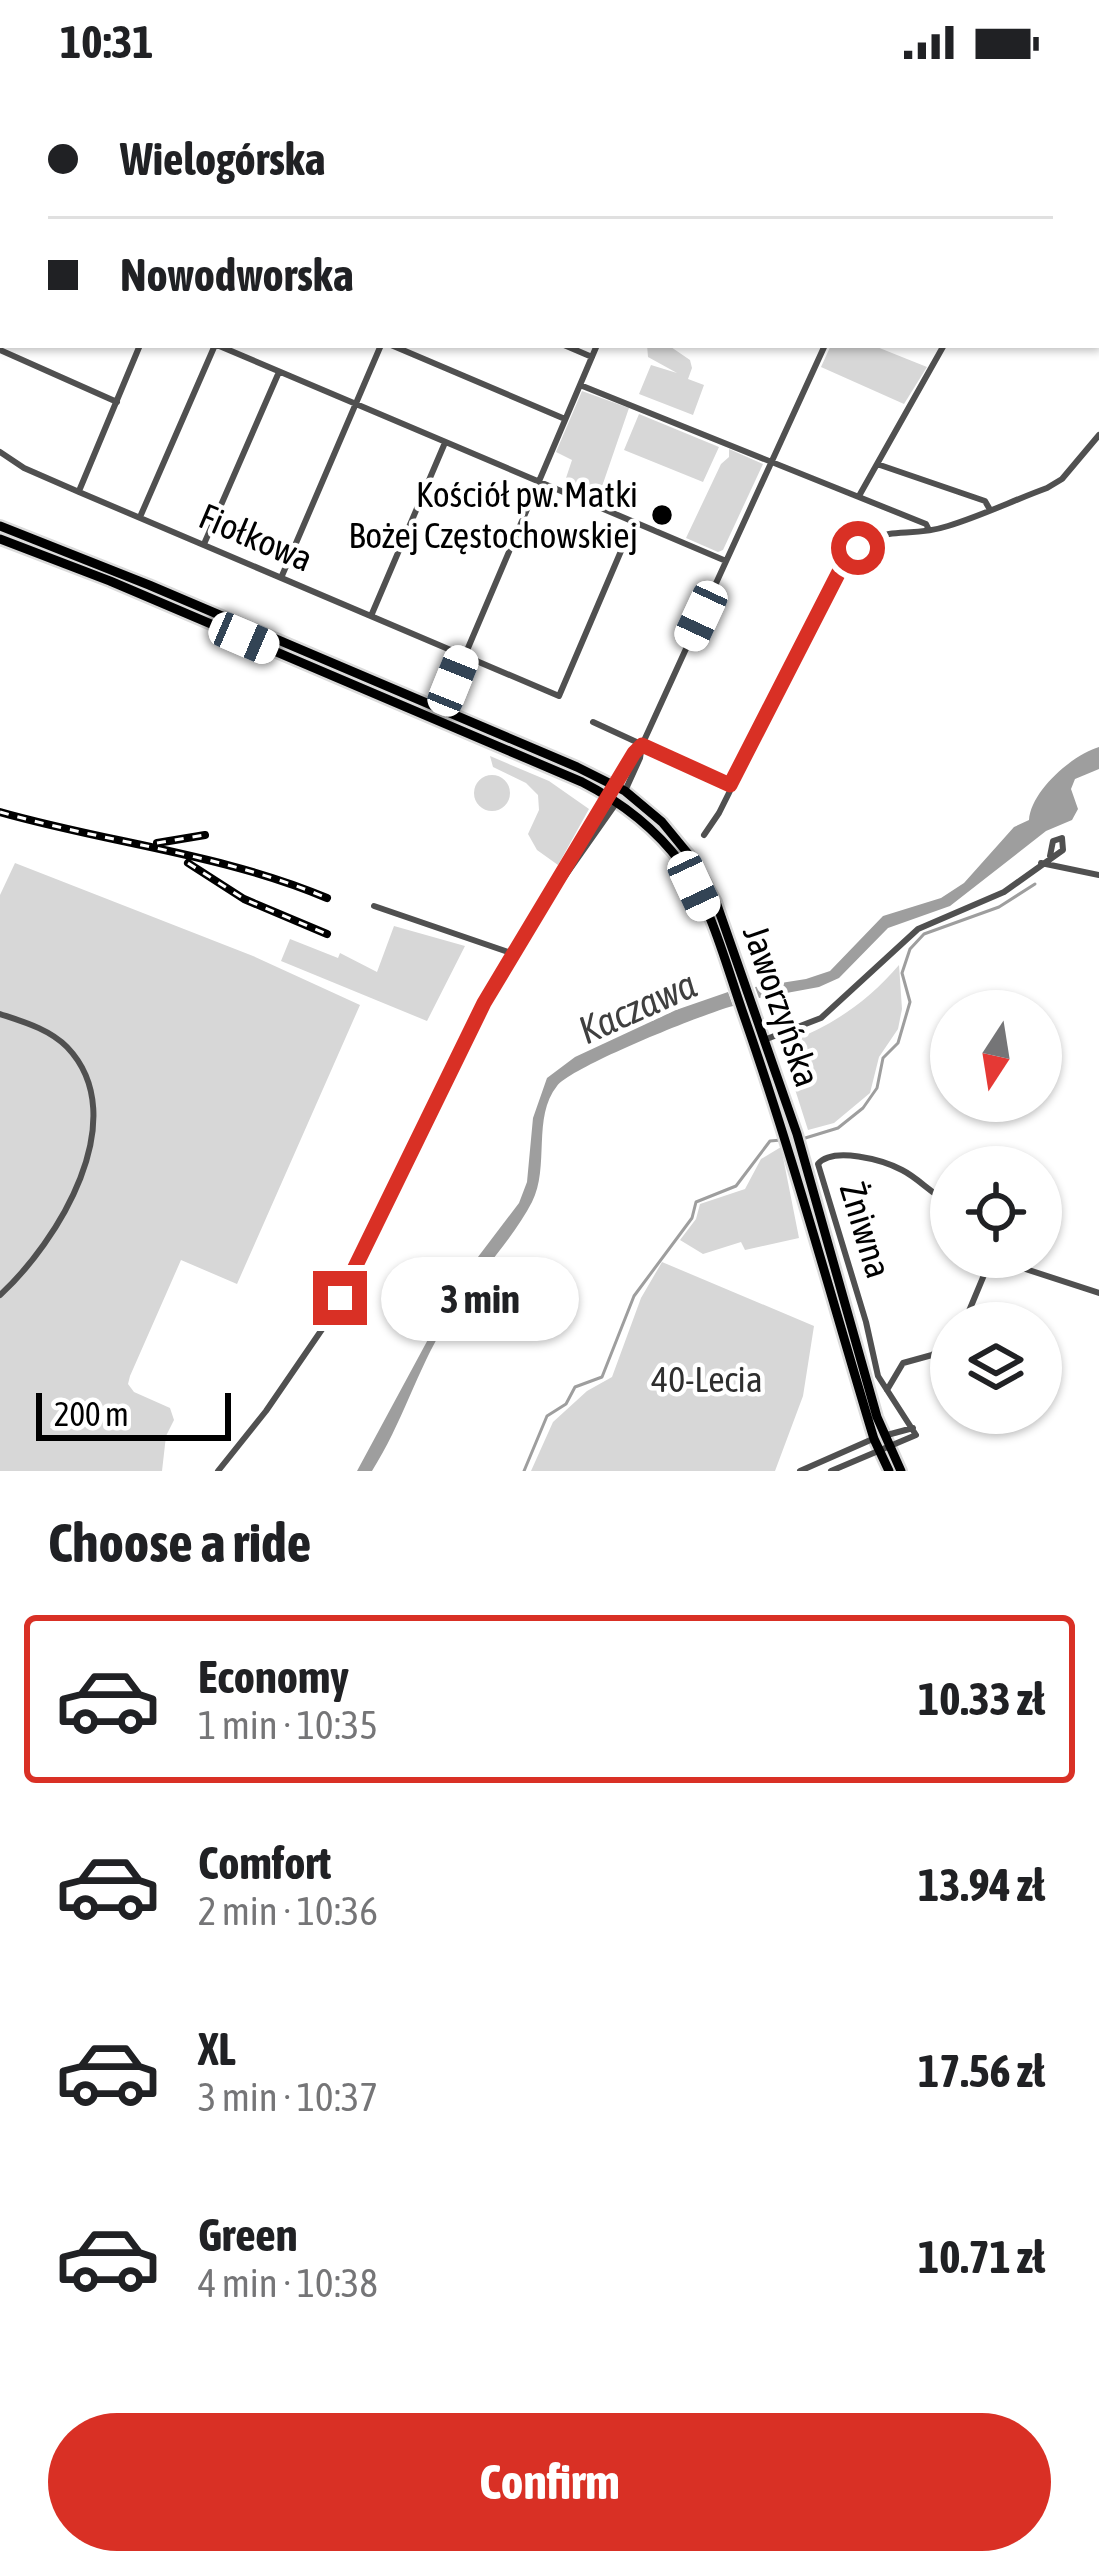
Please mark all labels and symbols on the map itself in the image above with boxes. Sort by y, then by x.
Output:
place label: Kościół pw. Matki Bożej Częstochowskiej [348,473,638,556]
street label: Fiołkowa [193,494,319,580]
marker: Kościół pw. Matki Bożej Częstochowskiej [649,502,675,528]
route start [831,521,885,575]
car [669,576,733,656]
car [204,607,284,669]
car [423,641,483,721]
car [662,846,726,926]
street label: Jaworzyńska [735,920,829,1092]
water label: Kaczawa [572,962,702,1052]
north arrow [930,990,1062,1122]
street label: Żniwna [832,1177,900,1283]
callout: 3 min [382,1256,580,1340]
route end [313,1271,367,1325]
park label: 40-Lecia [651,1358,763,1400]
scale bar [36,1387,231,1440]

